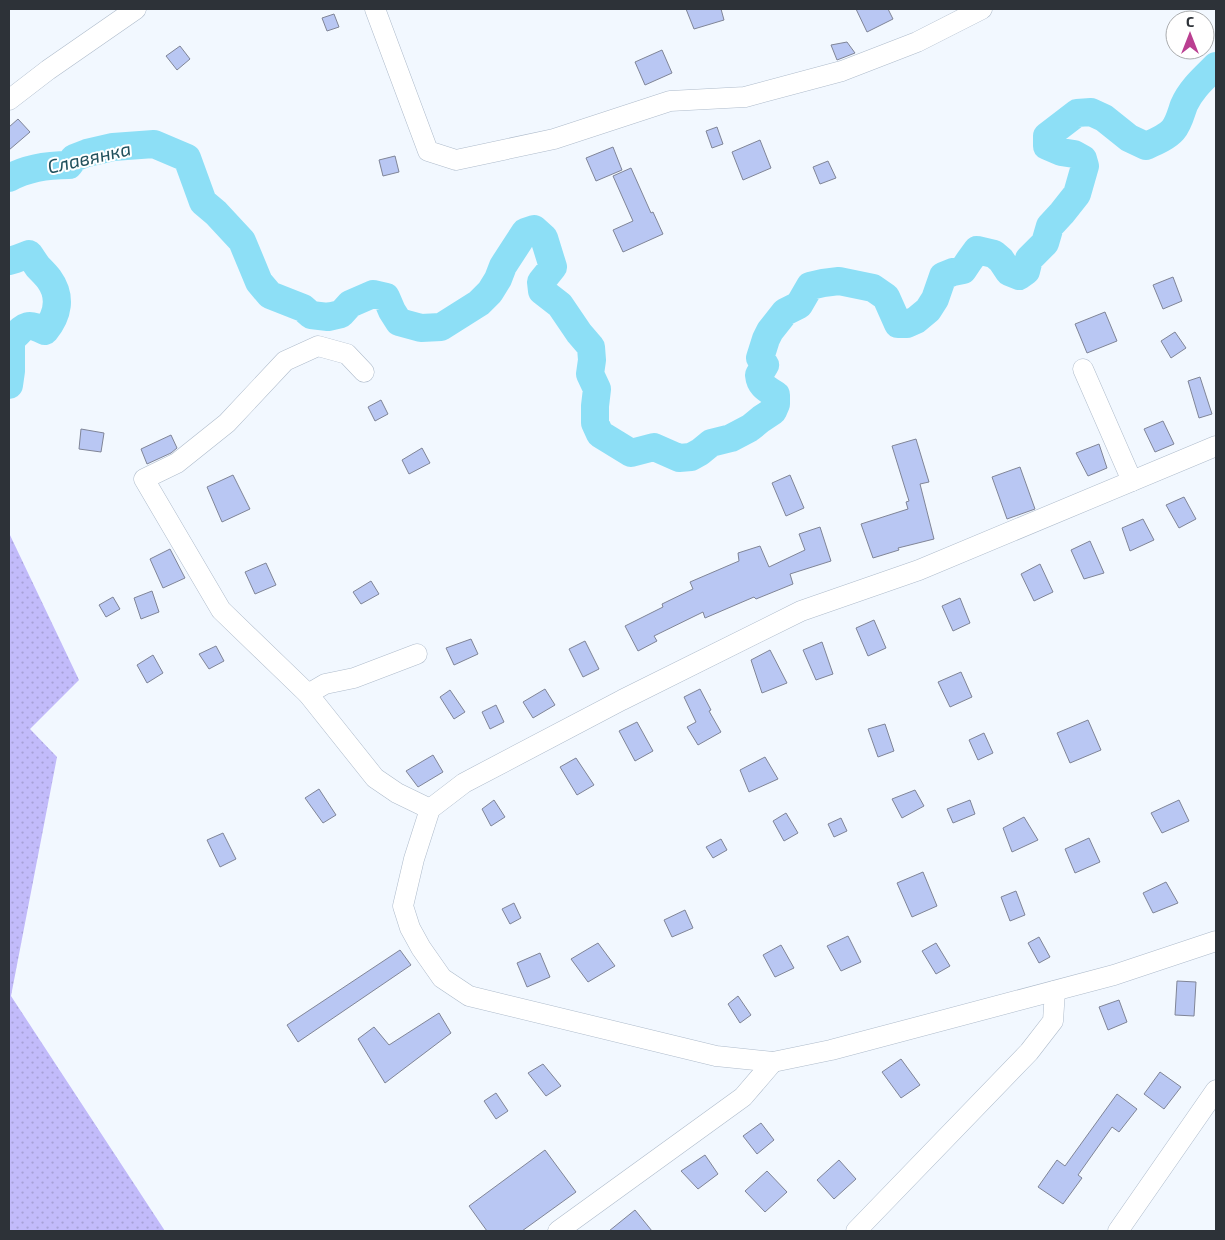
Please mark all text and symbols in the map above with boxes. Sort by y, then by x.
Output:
north arrow [1165,10,1215,60]
text: С [1186,13,1194,30]
water label: Славянка [45,136,133,178]

